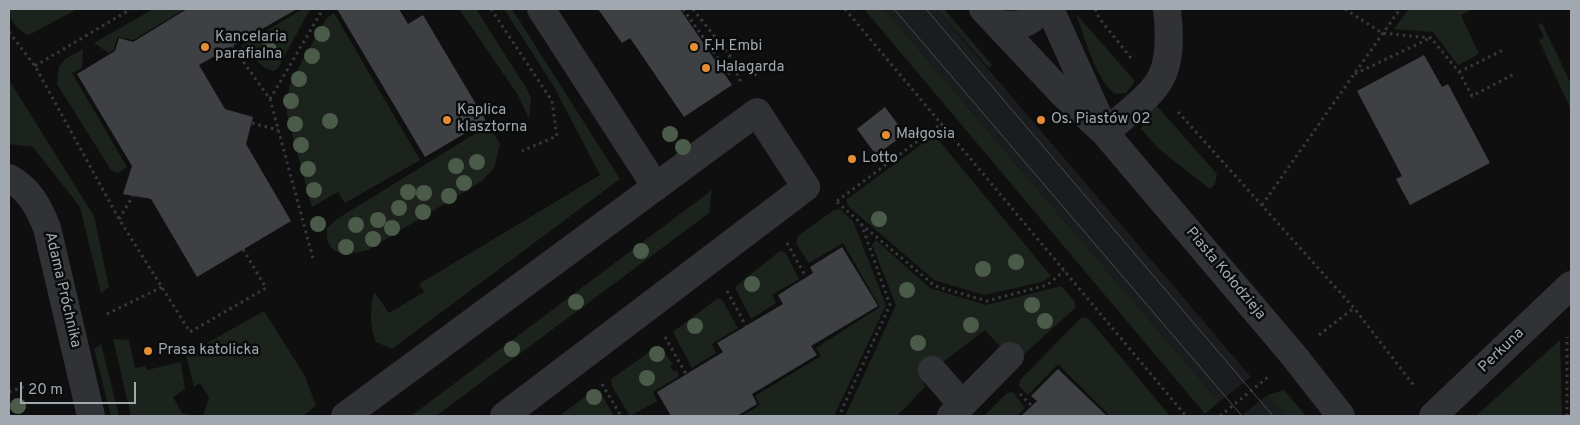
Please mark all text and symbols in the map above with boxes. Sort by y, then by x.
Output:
place label: Kancelaria parafialna [215,29,287,64]
place label: F.H Embi [704,38,762,56]
marker: Kancelaria parafialna [199,41,211,53]
marker: F.H Embi [688,41,700,53]
place label: Halagarda [716,59,784,77]
marker: Halagarda [700,62,712,74]
place label: Kaplica klasztorna [457,102,527,137]
place label: Os. Piastów 02 [1051,111,1150,129]
marker: Kaplica klasztorna [441,114,453,126]
marker: Os. Piastów 02 [1035,114,1047,126]
place label: Małgosia [896,126,955,144]
marker: Małgosia [880,129,892,141]
place label: Lotto [862,150,898,168]
marker: Lotto [846,153,858,165]
street label: Piasta Kołodzieja [1181,224,1269,324]
street label: Adama Próchnika [40,231,84,349]
street label: Perkuna [1476,325,1528,377]
place label: Prasa katolicka [158,342,259,360]
marker: Prasa katolicka [142,345,154,357]
scale bar [22,372,139,404]
text: 20 m [28,381,63,400]

